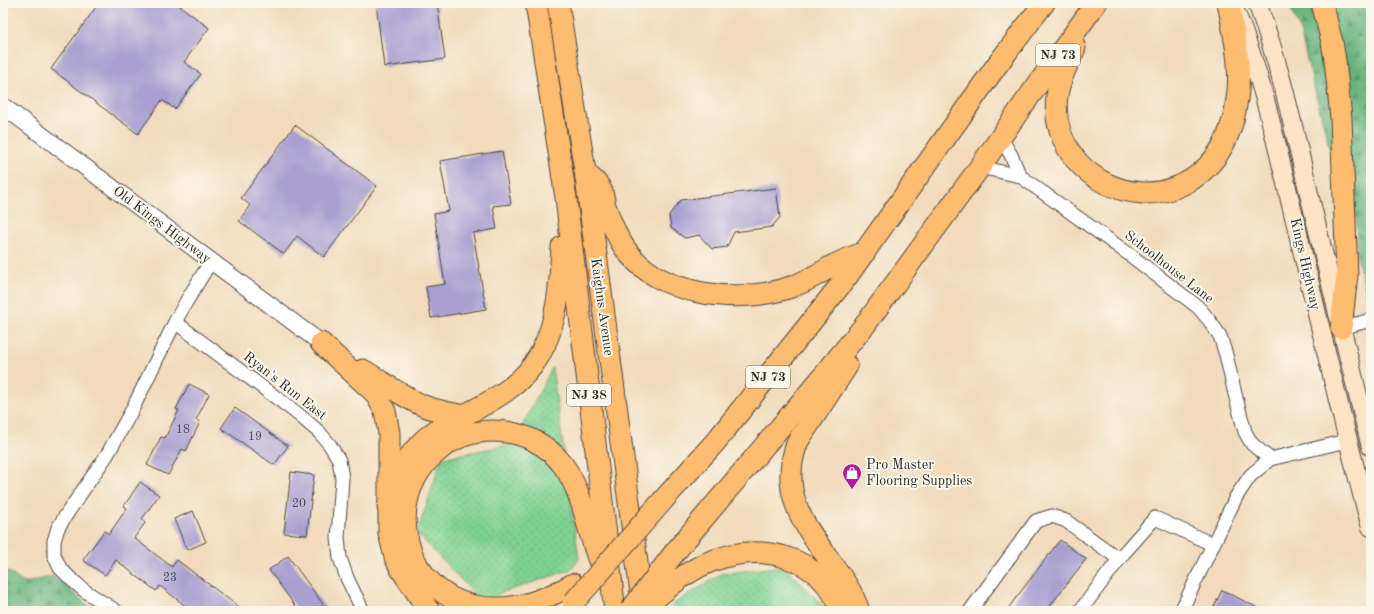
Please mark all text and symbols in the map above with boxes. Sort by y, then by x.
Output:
road number: NJ 73 [1036,44,1080,66]
street label: Old Kings Highway [110,184,214,267]
street label: Kings Highway [1288,217,1323,312]
street label: Schoolhouse Lane [1122,228,1216,306]
street label: Kaighns Avenue [588,257,616,357]
street label: Ryan's Run East [241,349,329,423]
road number: NJ 73 [746,366,790,388]
road number: NJ 38 [567,384,611,406]
house number: 18 [176,424,190,436]
house number: 19 [248,431,262,443]
place label: Pro Master Flooring Supplies [866,458,972,488]
shop icon: Pro Master Flooring Supplies [841,462,863,490]
house number: 20 [292,498,306,510]
house number: 23 [163,572,177,584]

